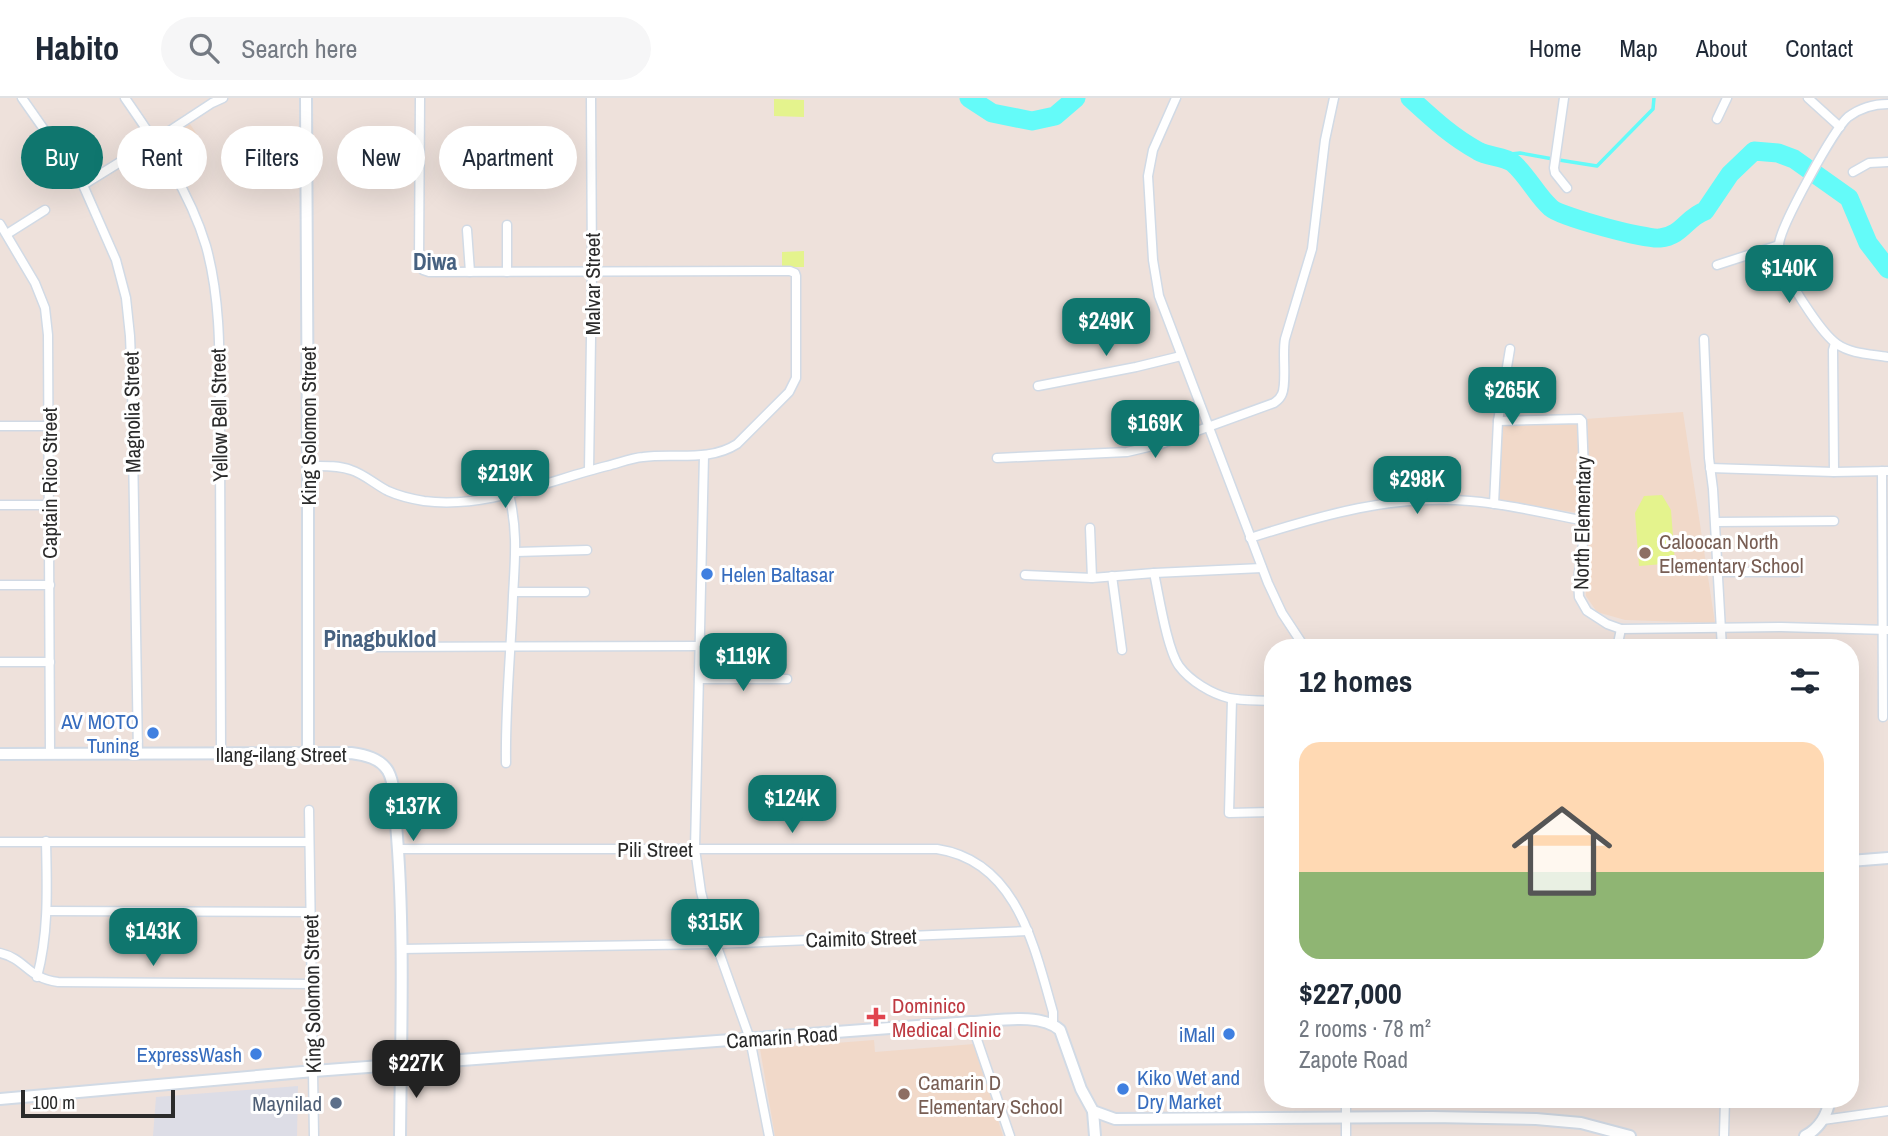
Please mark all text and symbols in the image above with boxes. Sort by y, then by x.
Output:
search box [161,17,651,80]
text: Habito [35,26,119,70]
icon: search [185,29,223,67]
text: Search here [241,31,357,66]
text: Home [1529,32,1581,64]
text: Map [1619,32,1658,64]
text: About [1696,32,1747,64]
text: Contact [1785,32,1853,64]
chip: Buy [21,126,103,189]
chip: Rent [117,126,207,189]
chip: Filters [221,126,323,189]
chip: New [337,126,425,189]
chip: Apartment [439,126,577,189]
street label: Malvar Street [578,233,607,335]
district label: Diwa [413,246,458,277]
pin: $140K [1740,246,1838,305]
text: $140K [1761,252,1817,283]
pin: $249K [1057,299,1155,358]
text: $249K [1078,305,1134,336]
street label: King Solomon Street [294,346,323,505]
street label: Yellow Bell Street [203,348,235,482]
street label: Magnolia Street [116,351,148,473]
pin: $265K [1463,368,1561,427]
text: $265K [1484,374,1540,405]
pin: $169K [1106,400,1204,460]
street label: Captain Rico Street [35,407,64,559]
text: $169K [1127,407,1183,438]
pin: $219K [456,450,554,510]
street label: North Elementary [1566,455,1598,590]
pin: $298K [1368,456,1466,516]
text: $219K [477,457,533,488]
text: $298K [1389,463,1445,494]
place label: Caloocan North Elementary School [1659,527,1804,580]
marker: Caloocan North Elementary School [1637,545,1653,561]
place label: Helen Baltasar [721,560,834,589]
marker: Helen Baltasar [699,566,715,582]
district label: Pinagbuklod [323,623,437,654]
pin: $119K [694,634,792,693]
text: $119K [716,640,770,671]
text: 12 homes [1299,661,1413,701]
icon: filters [1786,662,1824,700]
place label: AV MOTO Tuning [60,707,139,760]
marker: AV MOTO Tuning [145,725,161,741]
street label: Ilang-ilang Street [215,740,347,769]
pin: $124K [743,776,841,835]
text: $124K [764,782,820,813]
pin: $137K [364,784,462,843]
icon: home [1499,788,1625,914]
text: $137K [385,790,441,821]
street label: Pili Street [617,835,693,864]
pin: $315K [666,900,764,959]
text: $315K [687,906,743,937]
pin: $143K [104,908,202,968]
street label: King Solomon Street [296,914,328,1074]
text: $143K [125,915,181,946]
street label: Caimito Street [805,922,917,954]
text: $227,000 [1299,973,1402,1013]
place label: Dominico Medical Clinic [892,991,1001,1044]
marker: Dominico Medical Clinic [866,1007,886,1027]
text: 2 rooms · 78 m² [1299,1013,1431,1044]
street label: Camarin Road [725,1019,839,1055]
place label: iMall [1179,1020,1215,1049]
marker: iMall [1221,1026,1237,1042]
place label: ExpressWash [136,1040,242,1069]
pin: $227K [367,1040,465,1100]
text: Zapote Road [1299,1044,1408,1075]
marker: ExpressWash [248,1046,264,1062]
text: $227K [388,1047,444,1078]
place label: Kiko Wet and Dry Market [1137,1063,1240,1116]
place label: Camarin D Elementary School [918,1068,1063,1121]
marker: Kiko Wet and Dry Market [1115,1081,1131,1097]
marker: Camarin D Elementary School [896,1086,912,1102]
scale bar [21,1087,175,1119]
text: 100 m [32,1089,75,1115]
place label: Maynilad [252,1089,322,1118]
marker: Maynilad [328,1095,344,1111]

